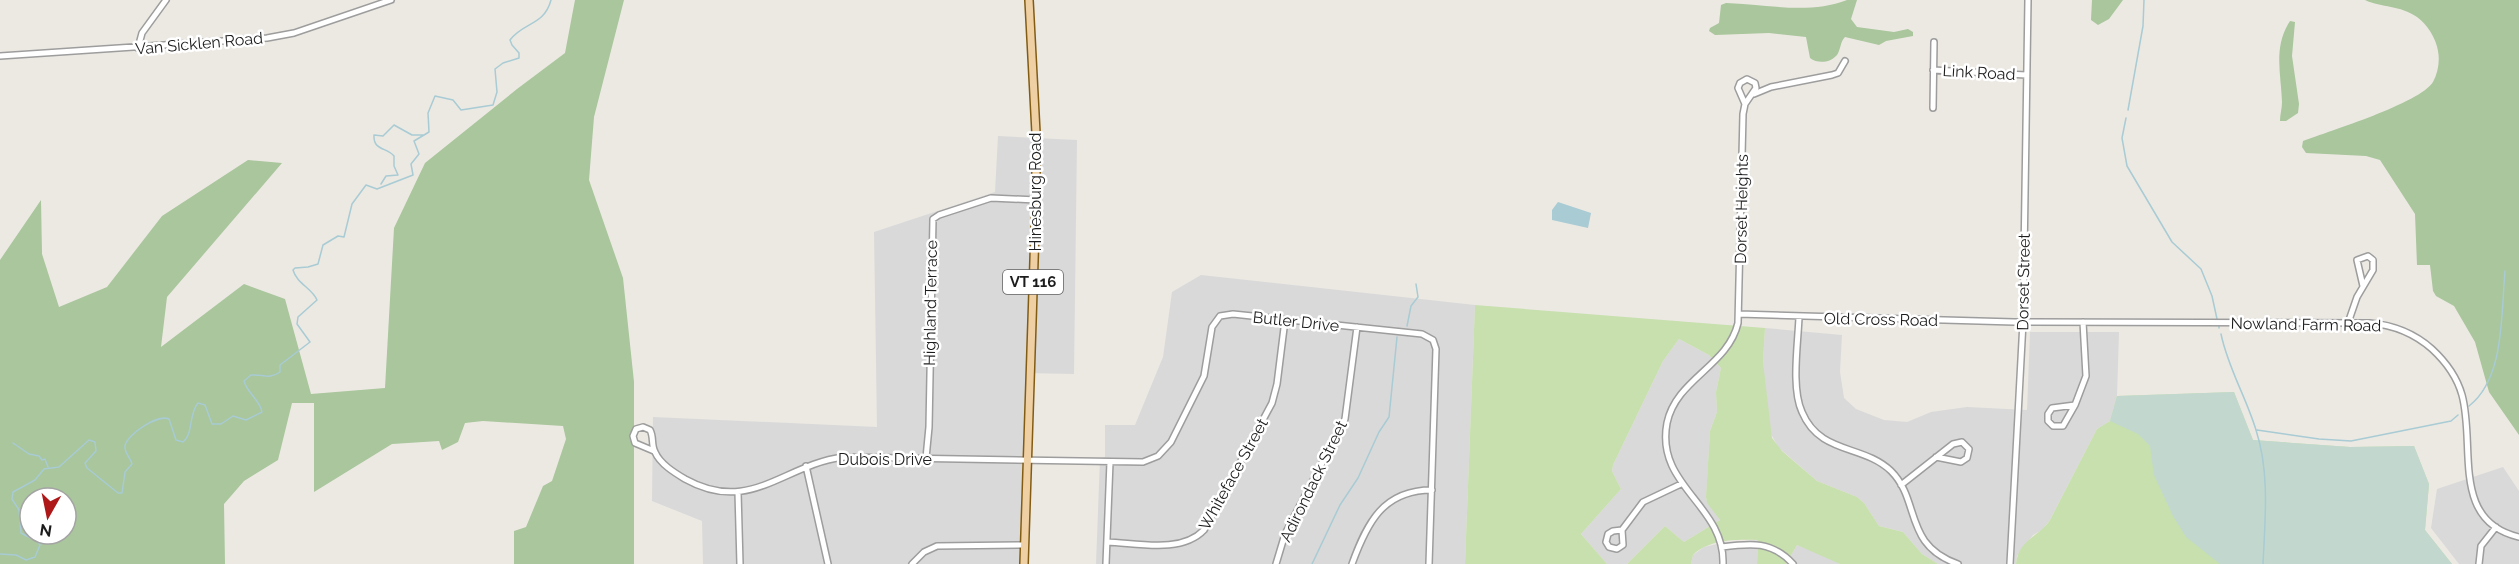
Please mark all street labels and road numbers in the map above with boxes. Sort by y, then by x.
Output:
street label: Van Sicklen Road [134,28,264,59]
street label: Link Road [1942,61,2016,84]
street label: Hinesburg Road [1026,133,1045,251]
street label: Dorset Heights [1731,154,1752,264]
street label: Dorset Street [2013,233,2034,331]
street label: Highland Terrace [920,240,941,366]
road number: VT 116 [1003,270,1063,294]
street label: Butler Drive [1252,308,1340,335]
street label: Old Cross Road [1824,309,1938,330]
street label: Nowland Farm Road [2230,314,2382,335]
street label: Whiteface Street [1195,415,1272,533]
street label: Adirondack Street [1276,417,1351,545]
street label: Dubois Drive [838,450,932,469]

